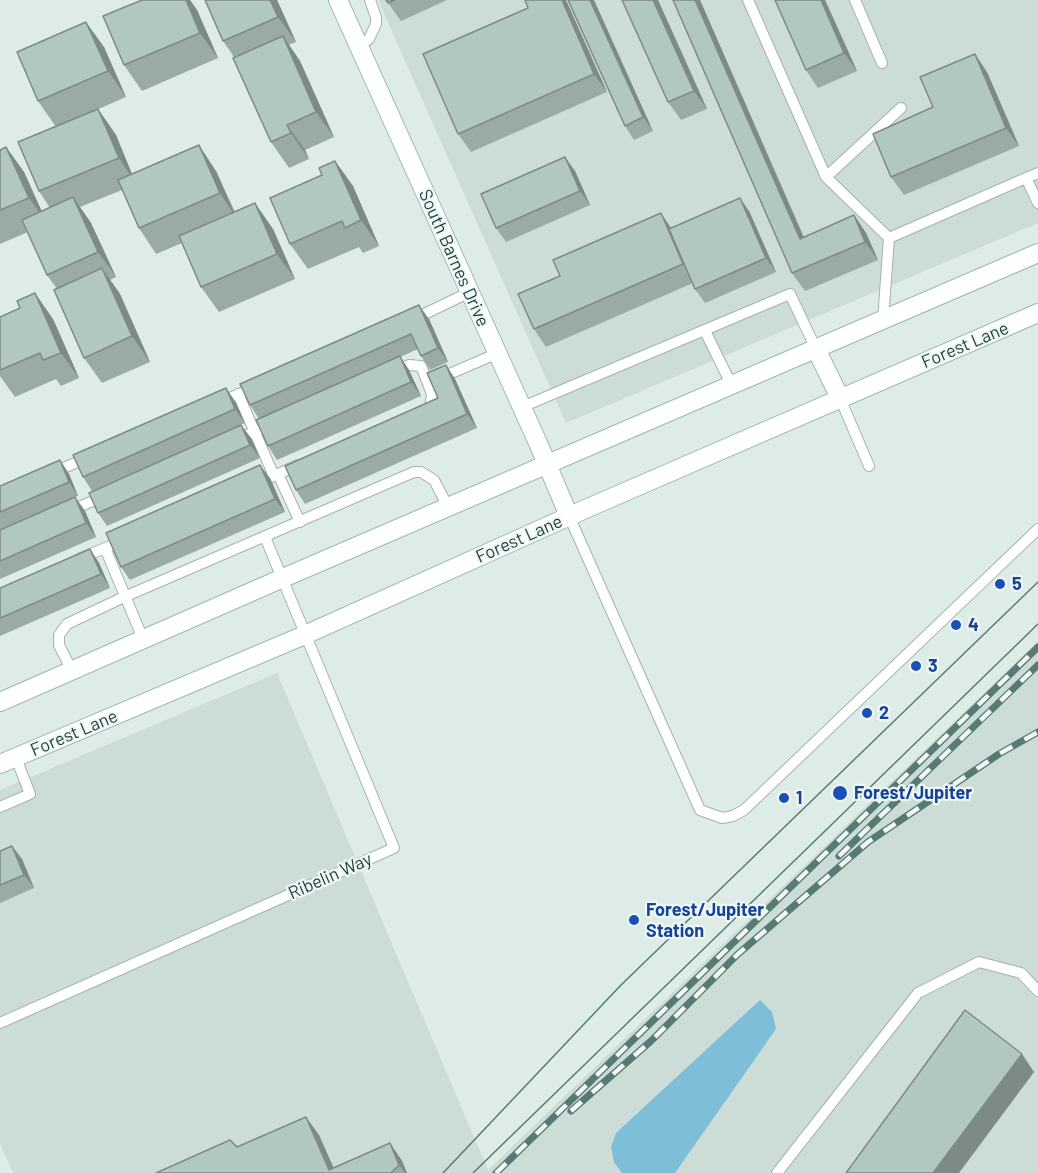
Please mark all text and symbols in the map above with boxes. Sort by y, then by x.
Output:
street label: South Barnes Drive [414,186,494,330]
street label: Forest Lane [918,317,1012,373]
street label: Forest Lane [472,510,566,568]
place label: 5 [1012,573,1022,595]
marker: 5 [993,577,1007,591]
place label: 4 [968,614,979,636]
marker: 4 [949,618,963,632]
place label: 3 [928,655,938,677]
marker: 3 [909,659,923,673]
place label: 2 [879,702,889,724]
street label: Forest Lane [27,705,121,761]
marker: 2 [860,706,874,720]
place label: Forest/Jupiter [854,782,972,804]
marker: Forest/Jupiter [831,784,849,802]
place label: 1 [796,787,802,809]
marker: 1 [777,791,791,805]
street label: Ribelin Way [285,848,375,904]
place label: Forest/Jupiter Station [646,899,764,942]
marker: Forest/Jupiter Station [627,913,641,927]

